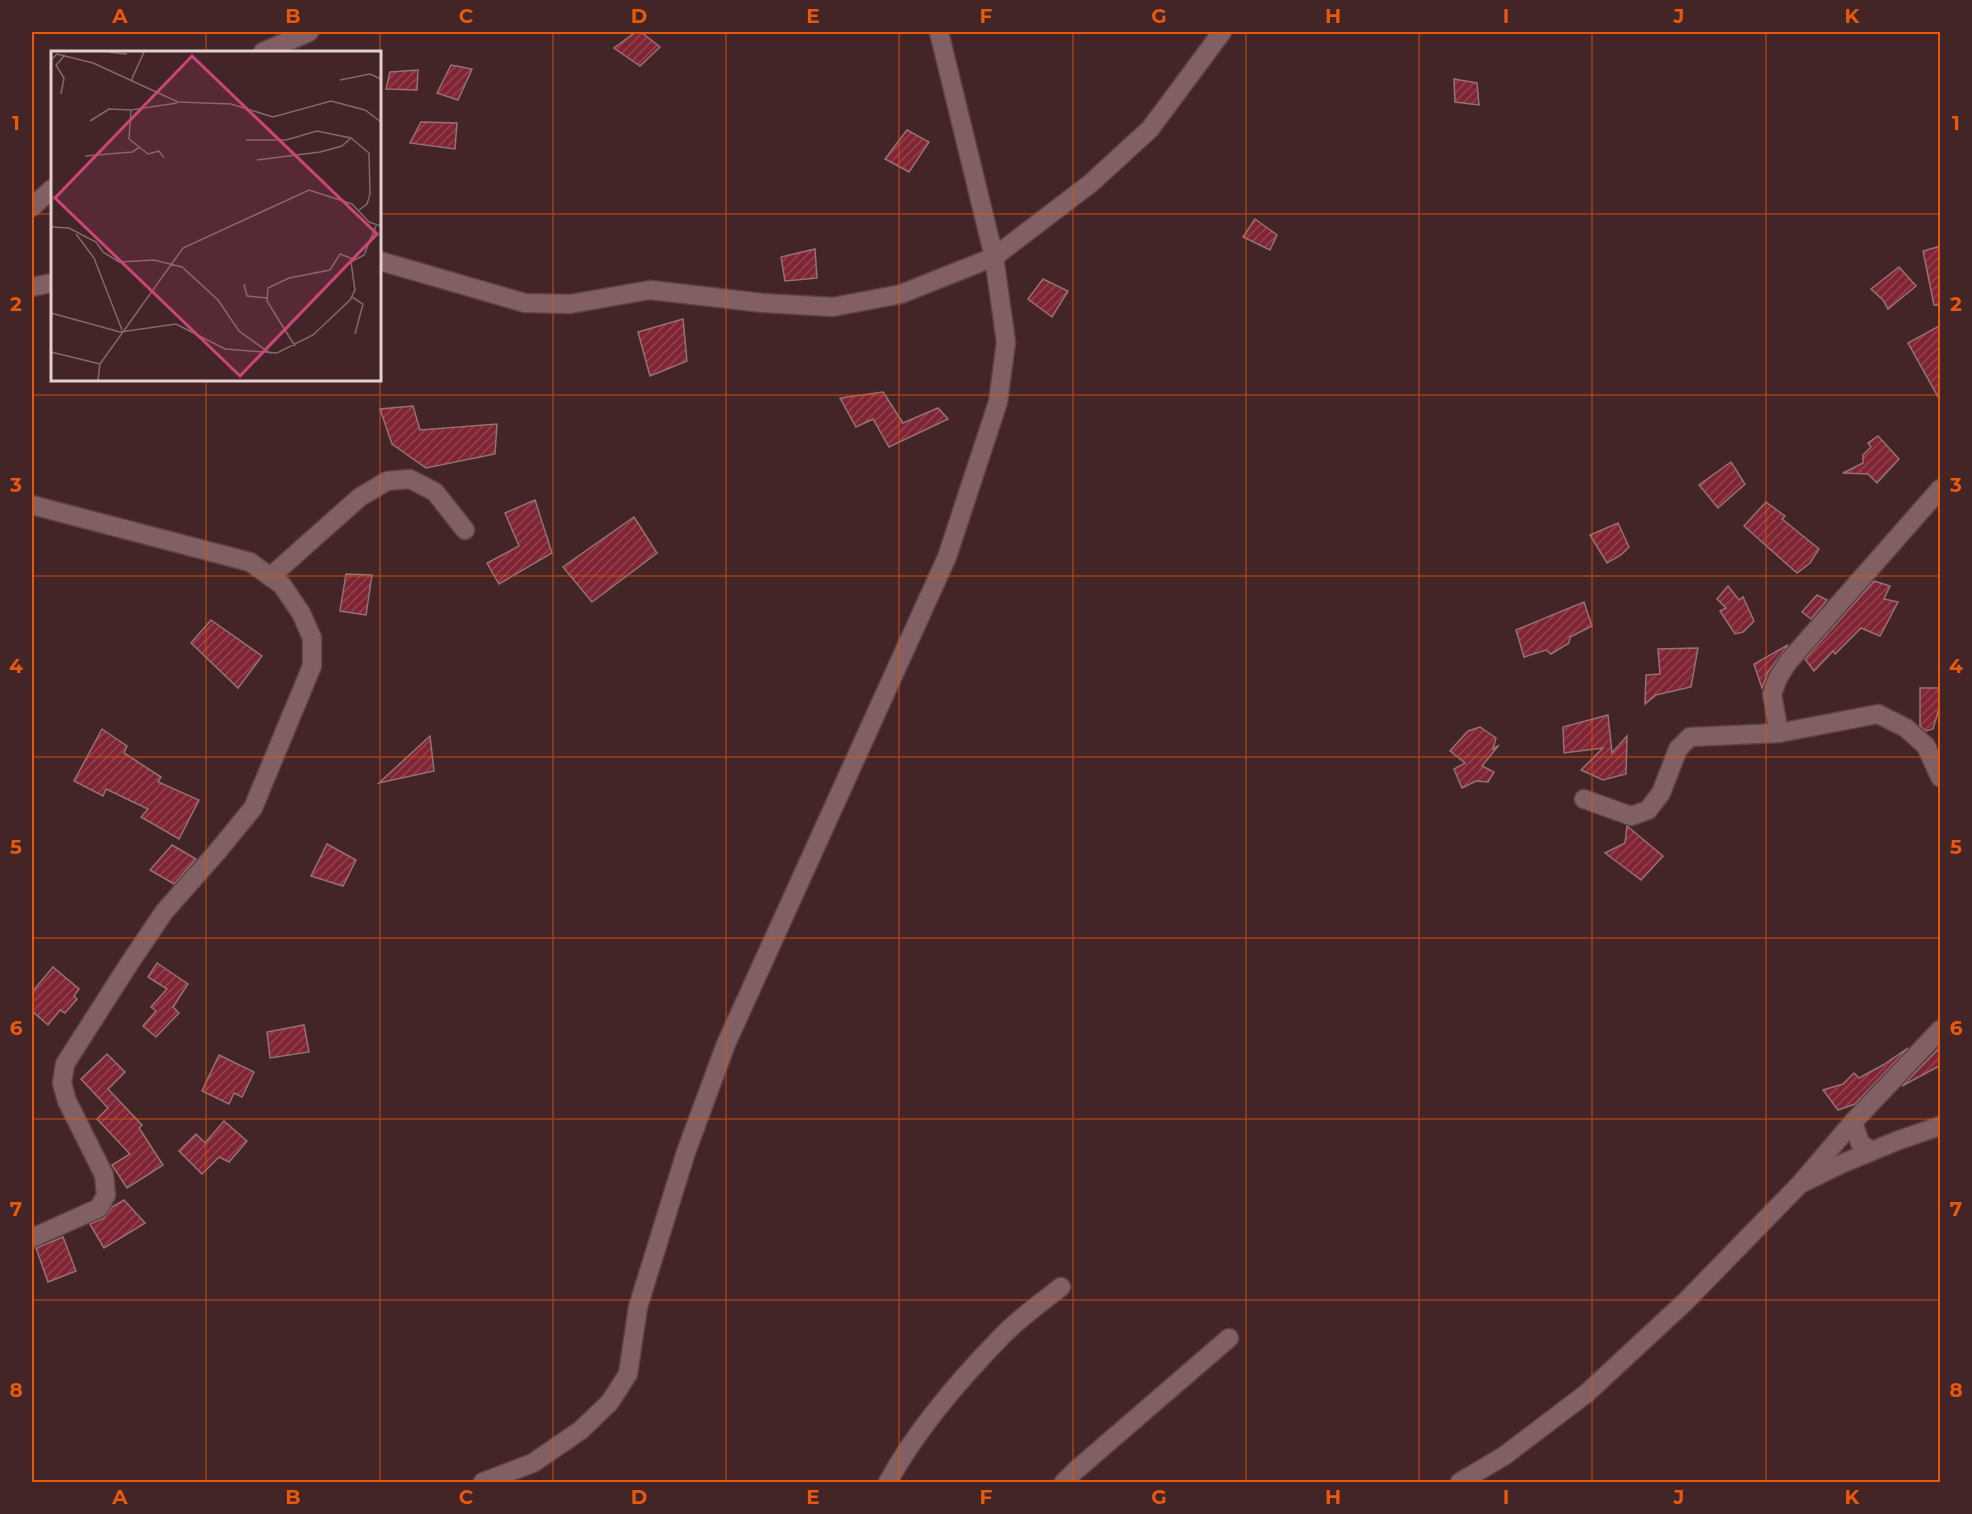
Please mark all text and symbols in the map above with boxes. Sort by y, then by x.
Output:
text: A [111,4,128,28]
text: B [285,4,301,28]
text: C [459,4,474,28]
text: D [631,4,647,28]
text: E [806,4,820,28]
text: F [980,4,993,28]
text: G [1151,4,1167,28]
text: H [1325,4,1341,28]
text: I [1503,4,1509,28]
text: J [1673,4,1684,28]
text: K [1845,4,1861,28]
inset map [51,51,381,381]
text: 1 [12,111,20,135]
text: 1 [1952,111,1960,135]
text: 2 [10,292,22,316]
text: 2 [1950,292,1962,316]
text: 3 [9,473,22,497]
text: 3 [1949,473,1962,497]
text: 4 [9,654,23,678]
text: 4 [1949,654,1963,678]
text: 5 [10,835,22,859]
text: 5 [1950,835,1962,859]
text: 6 [10,1016,23,1040]
text: 6 [1950,1016,1963,1040]
text: 7 [10,1197,22,1221]
text: 7 [1950,1197,1962,1221]
text: 8 [9,1378,23,1402]
text: 8 [1949,1378,1963,1402]
text: A [111,1485,128,1509]
text: B [285,1485,301,1509]
text: C [459,1485,474,1509]
text: D [631,1485,647,1509]
text: E [806,1485,820,1509]
text: F [980,1485,993,1509]
text: G [1151,1485,1167,1509]
text: H [1325,1485,1341,1509]
text: I [1503,1485,1509,1509]
text: J [1673,1485,1684,1509]
text: K [1845,1485,1861,1509]

